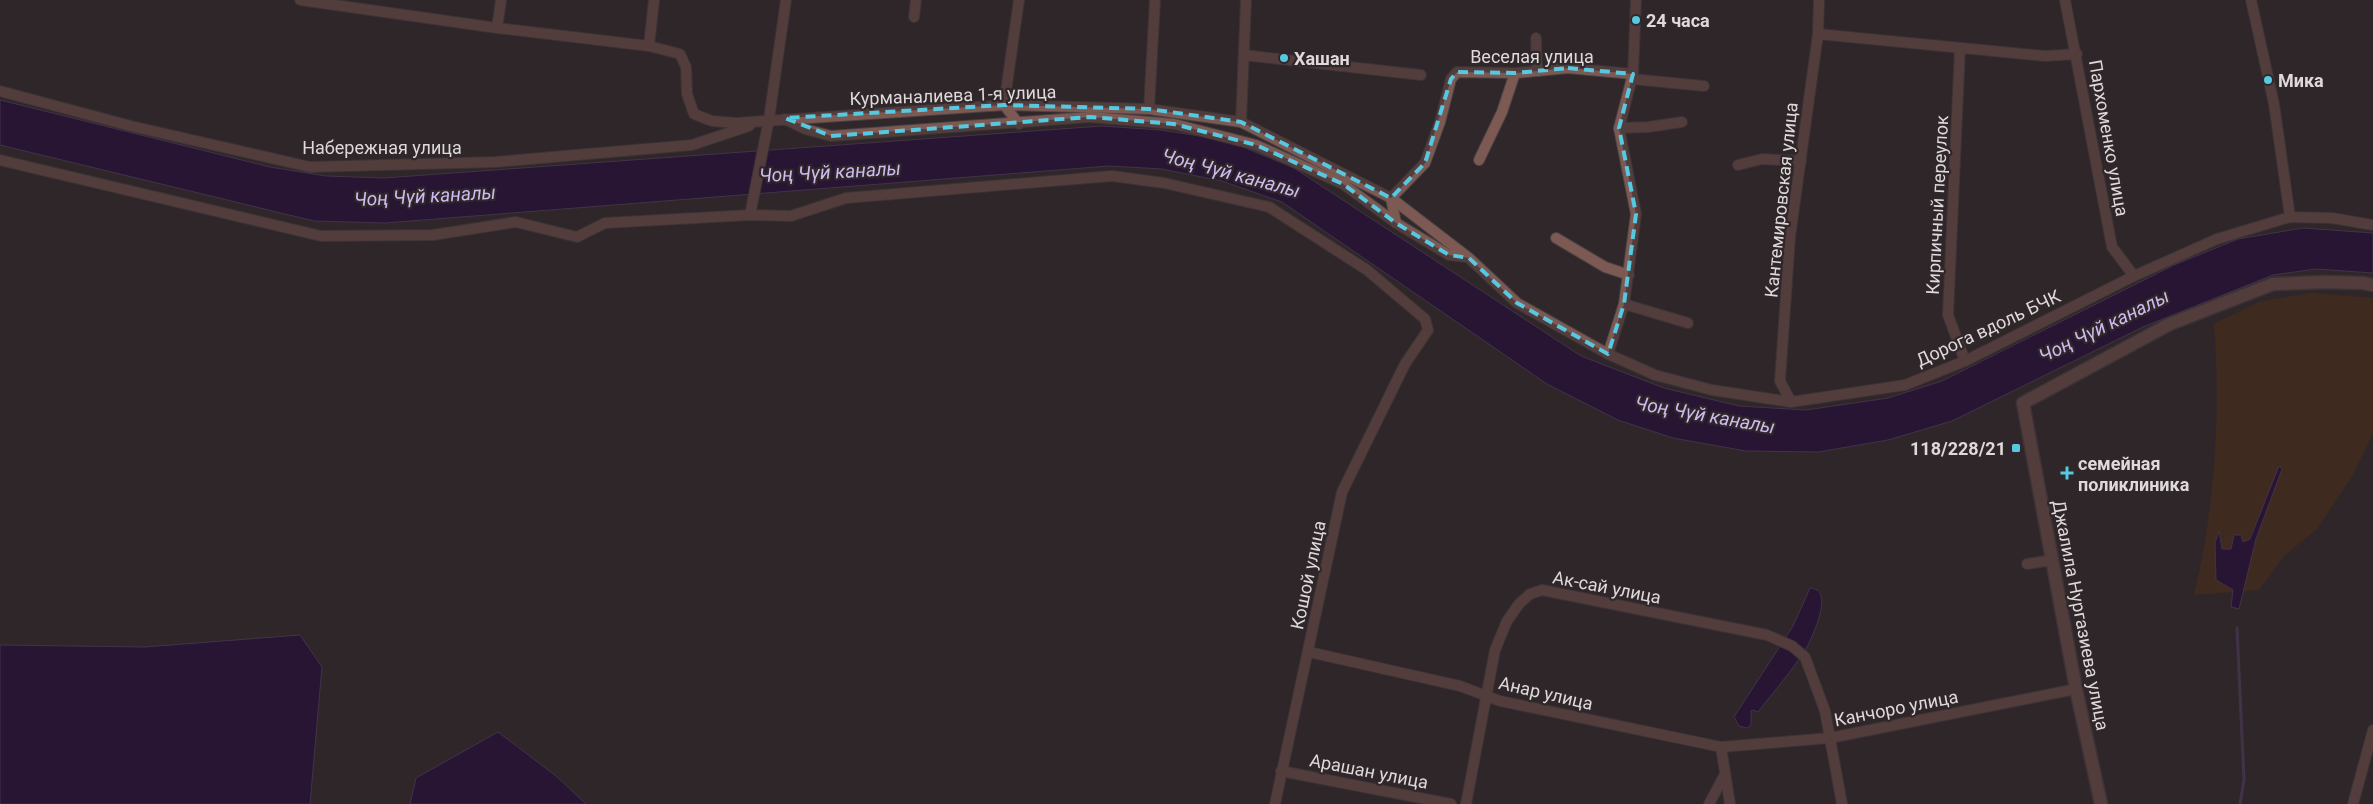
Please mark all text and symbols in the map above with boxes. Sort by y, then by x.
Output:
place label: 24 часа [1646,10,1710,31]
marker: 24 часа [1630,14,1642,26]
street label: Веселая улица [1470,46,1594,67]
place label: Хашан [1294,48,1350,69]
marker: Хашан [1278,52,1290,64]
street label: Пархоменко улица [2085,58,2133,218]
place label: Мика [2278,70,2324,91]
marker: Мика [2262,74,2274,86]
street label: Курманалиева 1-я улица [849,81,1057,109]
street label: Кантемировская улица [1760,101,1802,299]
street label: Кирпичный переулок [1922,114,1952,295]
street label: Набережная улица [302,137,462,158]
water label: Чоң Чүй каналы [1159,144,1303,202]
water label: Чоң Чүй каналы [759,157,901,187]
water label: Чоң Чүй каналы [354,181,496,211]
street label: Дорога вдоль БЧК [1912,285,2064,371]
water label: Чоң Чүй каналы [2035,285,2173,367]
water label: Чоң Чүй каналы [1633,391,1777,439]
place label: 118/228/21 [1910,438,2006,459]
marker: 118/228/21 [2010,442,2022,454]
place label: семейная поликлиника [2078,453,2190,495]
marker: семейная поликлиника [2060,466,2074,480]
street label: Джалила Нургазиева улица [2048,498,2114,732]
street label: Кошой улица [1286,519,1330,631]
street label: Ак-сай улица [1551,566,1663,608]
street label: Анар улица [1497,672,1595,714]
street label: Канчоро улица [1832,686,1960,730]
street label: Арашан улица [1308,749,1430,793]

